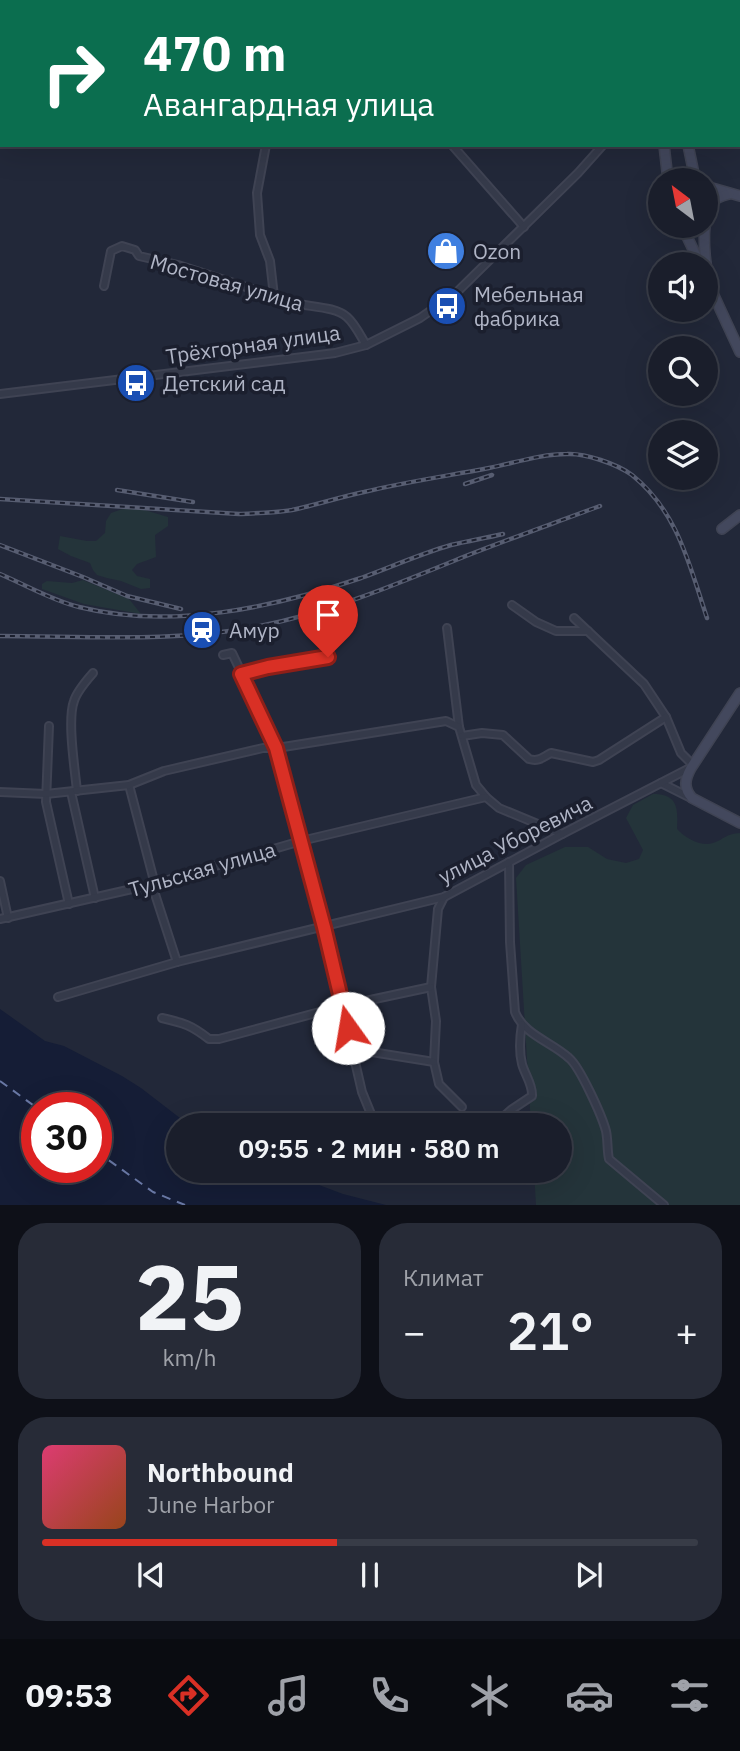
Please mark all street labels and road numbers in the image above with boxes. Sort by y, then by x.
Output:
street label: Мостовая улица [147,247,307,317]
street label: Трёхгорная улица [164,318,342,370]
street label: улица Уборевича [433,788,597,890]
street label: Тульская улица [125,835,279,903]

